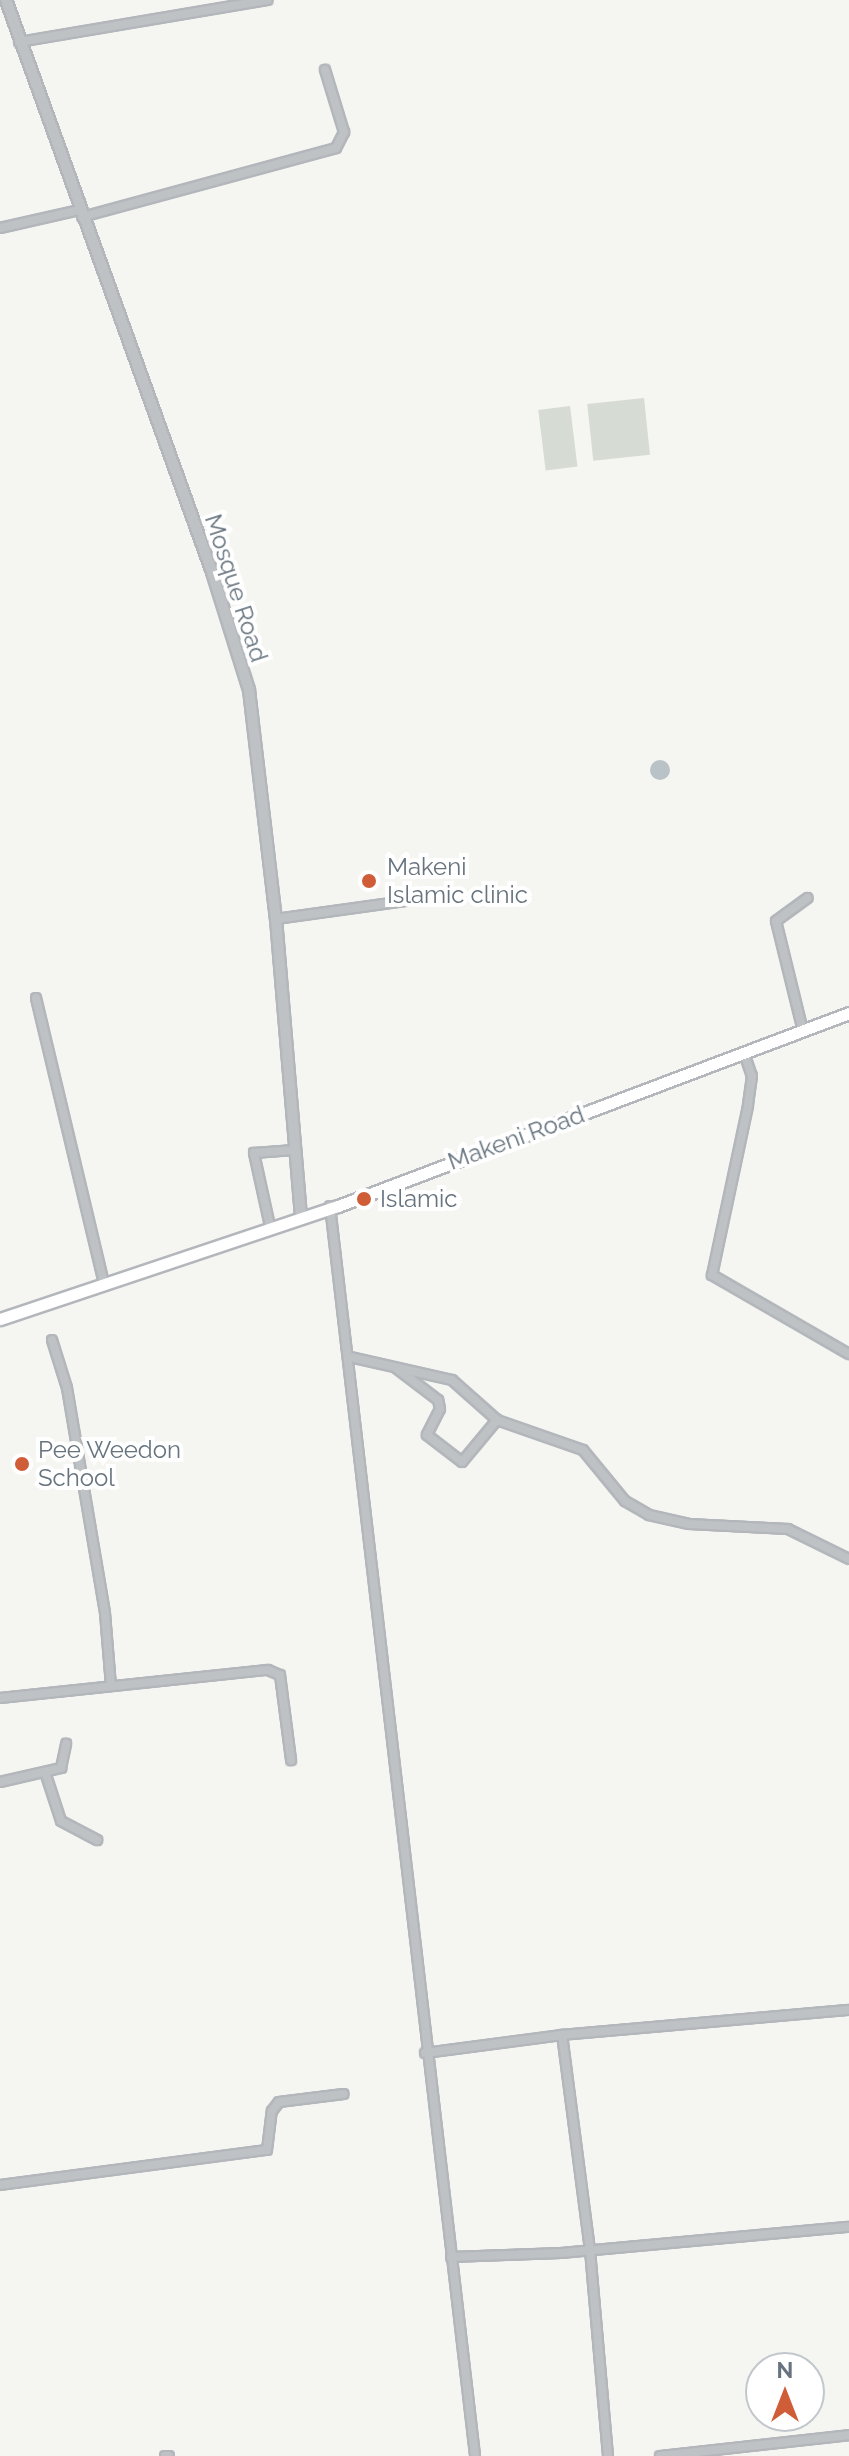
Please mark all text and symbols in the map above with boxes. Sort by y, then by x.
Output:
street label: Mosque Road [199,511,273,665]
place label: Makeni Islamic clinic [387,853,528,909]
marker: Makeni Islamic clinic [358,870,380,892]
street label: Makeni Road [444,1100,588,1176]
place label: Islamic [380,1185,457,1213]
marker: Islamic [355,1190,373,1208]
place label: Pee Weedon School [38,1436,182,1492]
marker: Pee Weedon School [13,1455,31,1473]
north arrow [745,2352,825,2432]
text: N [777,2357,793,2383]

